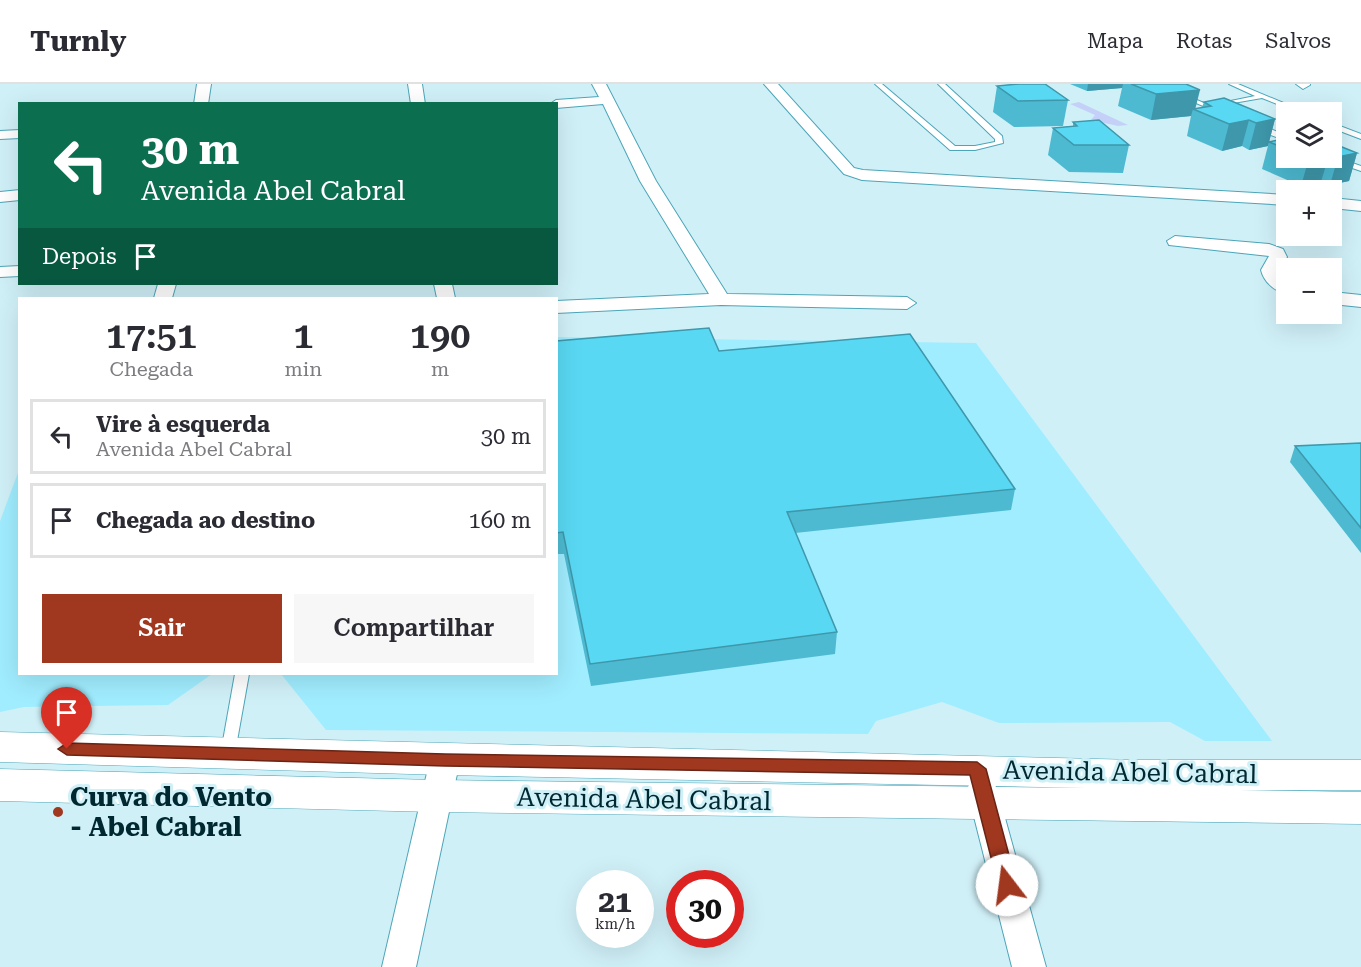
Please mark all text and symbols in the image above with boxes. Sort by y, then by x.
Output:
text: Turnly [30,25,126,58]
text: Mapa [1087,29,1143,53]
text: Rotas [1176,29,1232,53]
text: Salvos [1265,29,1331,53]
map controls [1276,102,1342,324]
button: layers [1276,102,1342,168]
text: 30 m [141,125,239,174]
icon: left [42,126,120,204]
text: Avenida Abel Cabral [141,175,405,207]
button: + [1276,180,1342,246]
icon: arrive [129,240,162,273]
text: Depois [42,244,117,269]
button: − [1276,258,1342,324]
text: 17:51 [106,315,197,357]
text: 1 [293,315,313,357]
text: 190 [410,315,470,357]
text: Chegada [110,357,193,381]
text: min [285,357,322,381]
text: m [431,357,449,381]
text: Vire à esquerda [96,412,270,437]
icon: left [45,420,78,453]
text: 30 m [481,424,531,449]
text: Avenida Abel Cabral [96,437,292,461]
icon: arrive [45,504,78,537]
text: Chegada ao destino [96,508,315,533]
text: 160 m [468,508,531,533]
button: Sair [42,594,282,663]
button: Compartilhar [294,594,534,663]
pin [41,687,92,749]
icon: arrive [50,696,83,729]
street label: Avenida Abel Cabral [1002,755,1258,789]
place label: Curva do Vento - Abel Cabral [70,782,272,842]
street label: Avenida Abel Cabral [516,782,772,816]
marker: Curva do Vento - Abel Cabral [51,805,65,819]
position arrow [975,853,1039,917]
speed limit sign: 30 [666,870,744,948]
text: 21 [598,884,632,919]
text: km/h [595,915,635,933]

